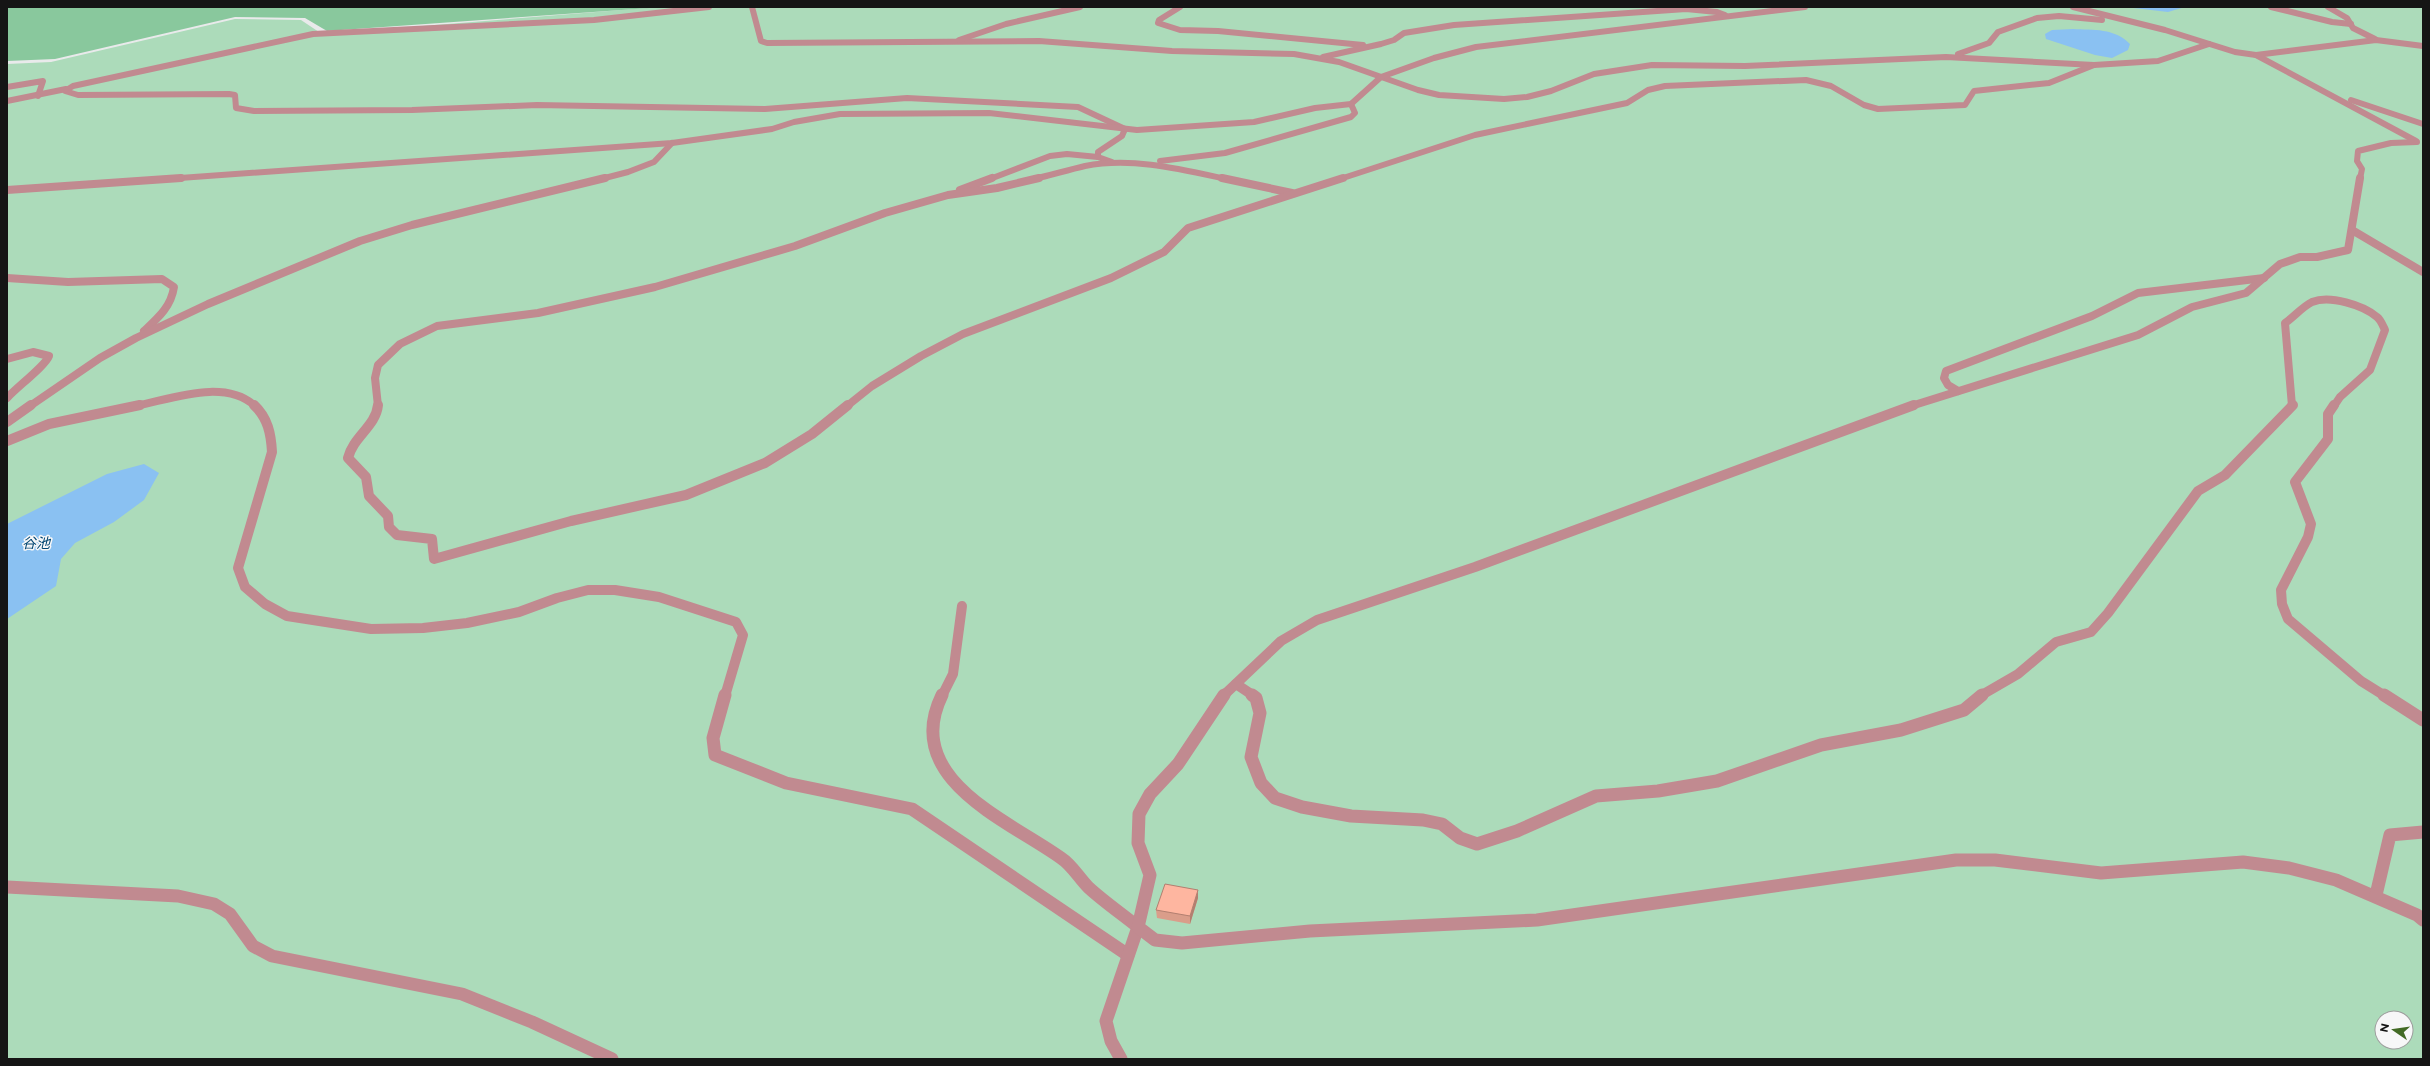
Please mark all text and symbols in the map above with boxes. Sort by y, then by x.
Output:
water label: 谷池 [22,534,52,552]
north arrow [2374,1010,2414,1050]
text: N [2376,1022,2392,1034]

